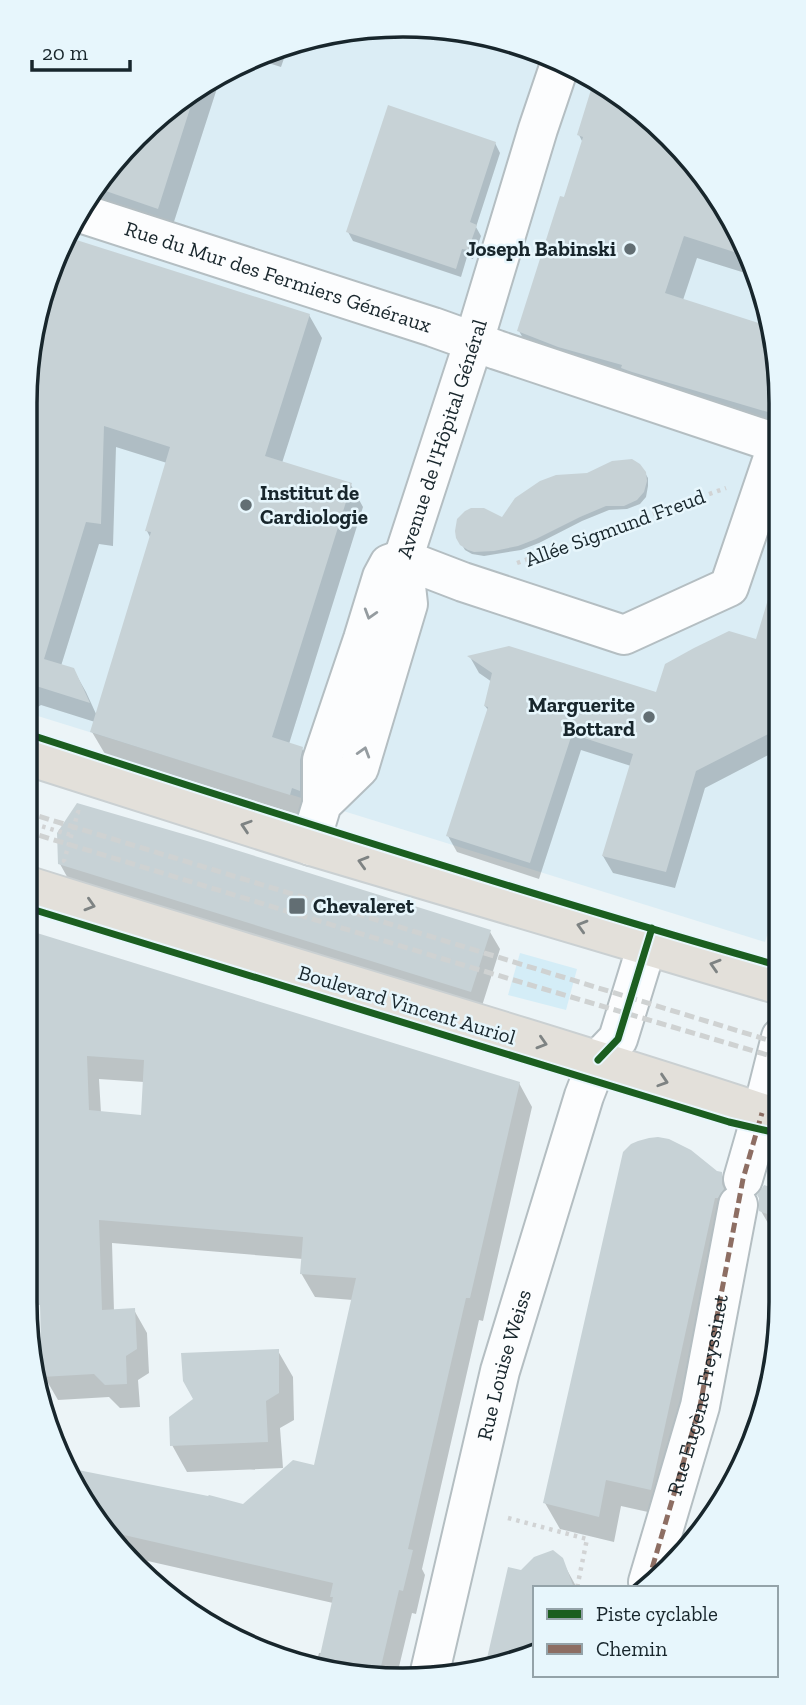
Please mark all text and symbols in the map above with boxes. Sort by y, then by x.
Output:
scale bar [32,28,130,72]
text: 20 m [42,40,88,65]
street label: Rue du Mur des Fermiers Généraux [122,215,435,338]
place label: Joseph Babinski [466,236,616,261]
marker: Joseph Babinski [622,241,638,257]
street label: Avenue de l'Hôpital Général [391,316,492,561]
place label: Institut de Cardiologie [260,480,368,529]
street label: Allée Sigmund Freud [521,483,709,572]
marker: Institut de Cardiologie [238,497,254,513]
one-way arrow [364,608,379,620]
place label: Marguerite Bottard [528,692,635,741]
marker: Marguerite Bottard [641,709,657,725]
one-way arrow [355,746,370,758]
one-way arrow [240,819,252,834]
one-way arrow [358,855,370,870]
place label: Chevaleret [313,893,415,918]
marker: Chevaleret [287,896,307,916]
one-way arrow [83,897,95,912]
one-way arrow [576,919,588,934]
street label: Boulevard Vincent Auriol [295,959,519,1050]
one-way arrow [709,959,721,974]
one-way arrow [535,1034,547,1049]
one-way arrow [657,1072,669,1087]
street label: Rue Louise Weiss [471,1286,536,1443]
street label: Rue Eugène Freyssinet [661,1292,733,1498]
legend [533,1586,778,1677]
text: Piste cyclable [596,1601,718,1626]
text: Chemin [596,1636,667,1661]

